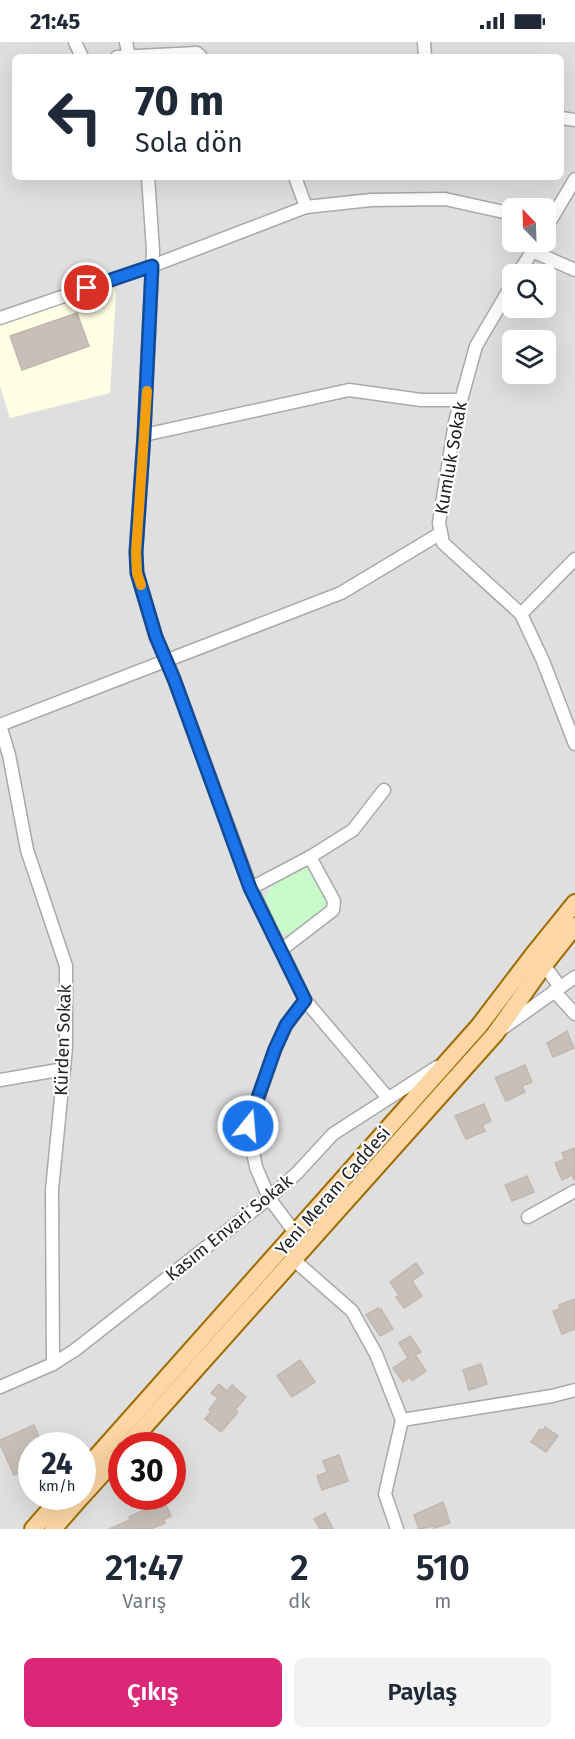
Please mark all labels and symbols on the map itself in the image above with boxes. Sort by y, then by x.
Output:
north arrow [502,198,556,252]
pin [61,262,112,313]
street label: Kumluk Sokak [430,399,472,516]
street label: Kürden Sokak [50,983,76,1096]
position arrow [216,1094,280,1158]
street label: Yeni Meram Caddesi [271,1122,395,1260]
street label: Kasım Envari Sokak [161,1170,298,1286]
speed limit sign: 30 [108,1432,186,1510]

